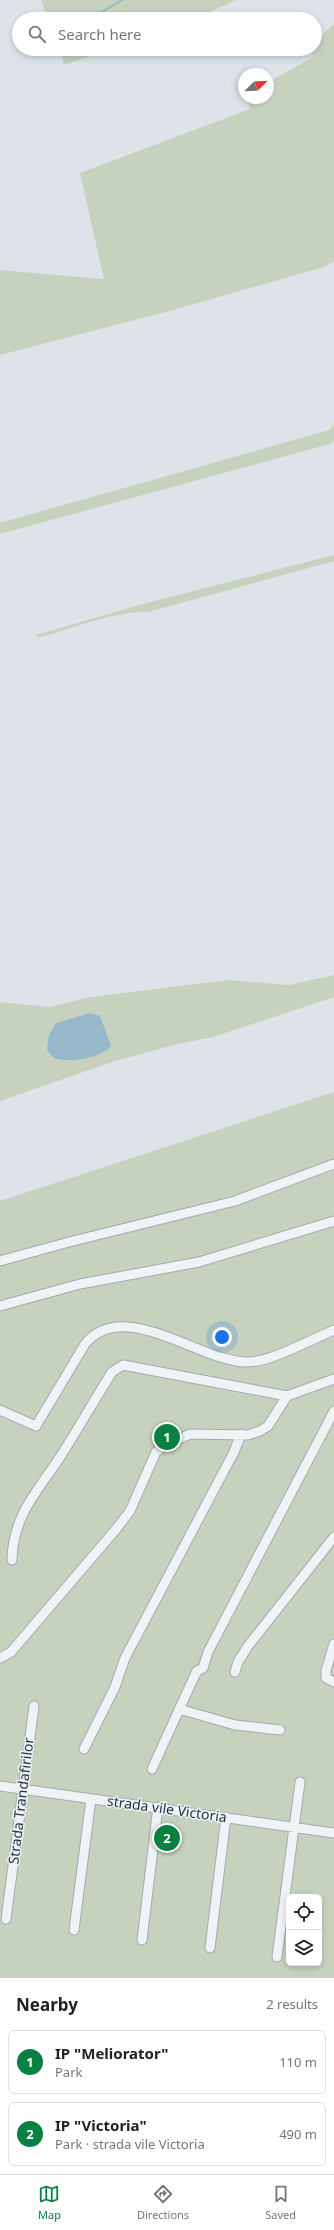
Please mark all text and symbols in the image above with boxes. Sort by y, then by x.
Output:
search box [12,12,322,56]
icon: search [26,23,48,45]
text: Search here [58,24,141,44]
north arrow [238,68,274,104]
your location [212,1327,232,1347]
pin: 1 [154,1422,180,1452]
street label: Strada Trandafirilor [3,1736,38,1865]
street label: strada vile Victoria [106,1791,228,1826]
pin: 2 [154,1823,180,1853]
map controls [286,1894,322,1966]
button: locate [286,1894,322,1930]
button: layers [286,1930,322,1966]
text: Nearby [16,1993,78,2016]
text: 2 results [266,1995,318,2013]
text: IP "Meliorator" [55,2043,168,2063]
text: 1 [26,2053,34,2071]
text: 110 m [279,2053,317,2071]
text: Park [55,2063,82,2081]
text: IP "Victoria" [55,2115,147,2135]
text: 2 [26,2125,34,2143]
text: 490 m [279,2125,317,2143]
text: Park · strada vile Victoria [55,2135,205,2153]
tab: Map [38,2183,61,2222]
tab: Directions [137,2183,189,2222]
tab: Saved [265,2183,296,2222]

